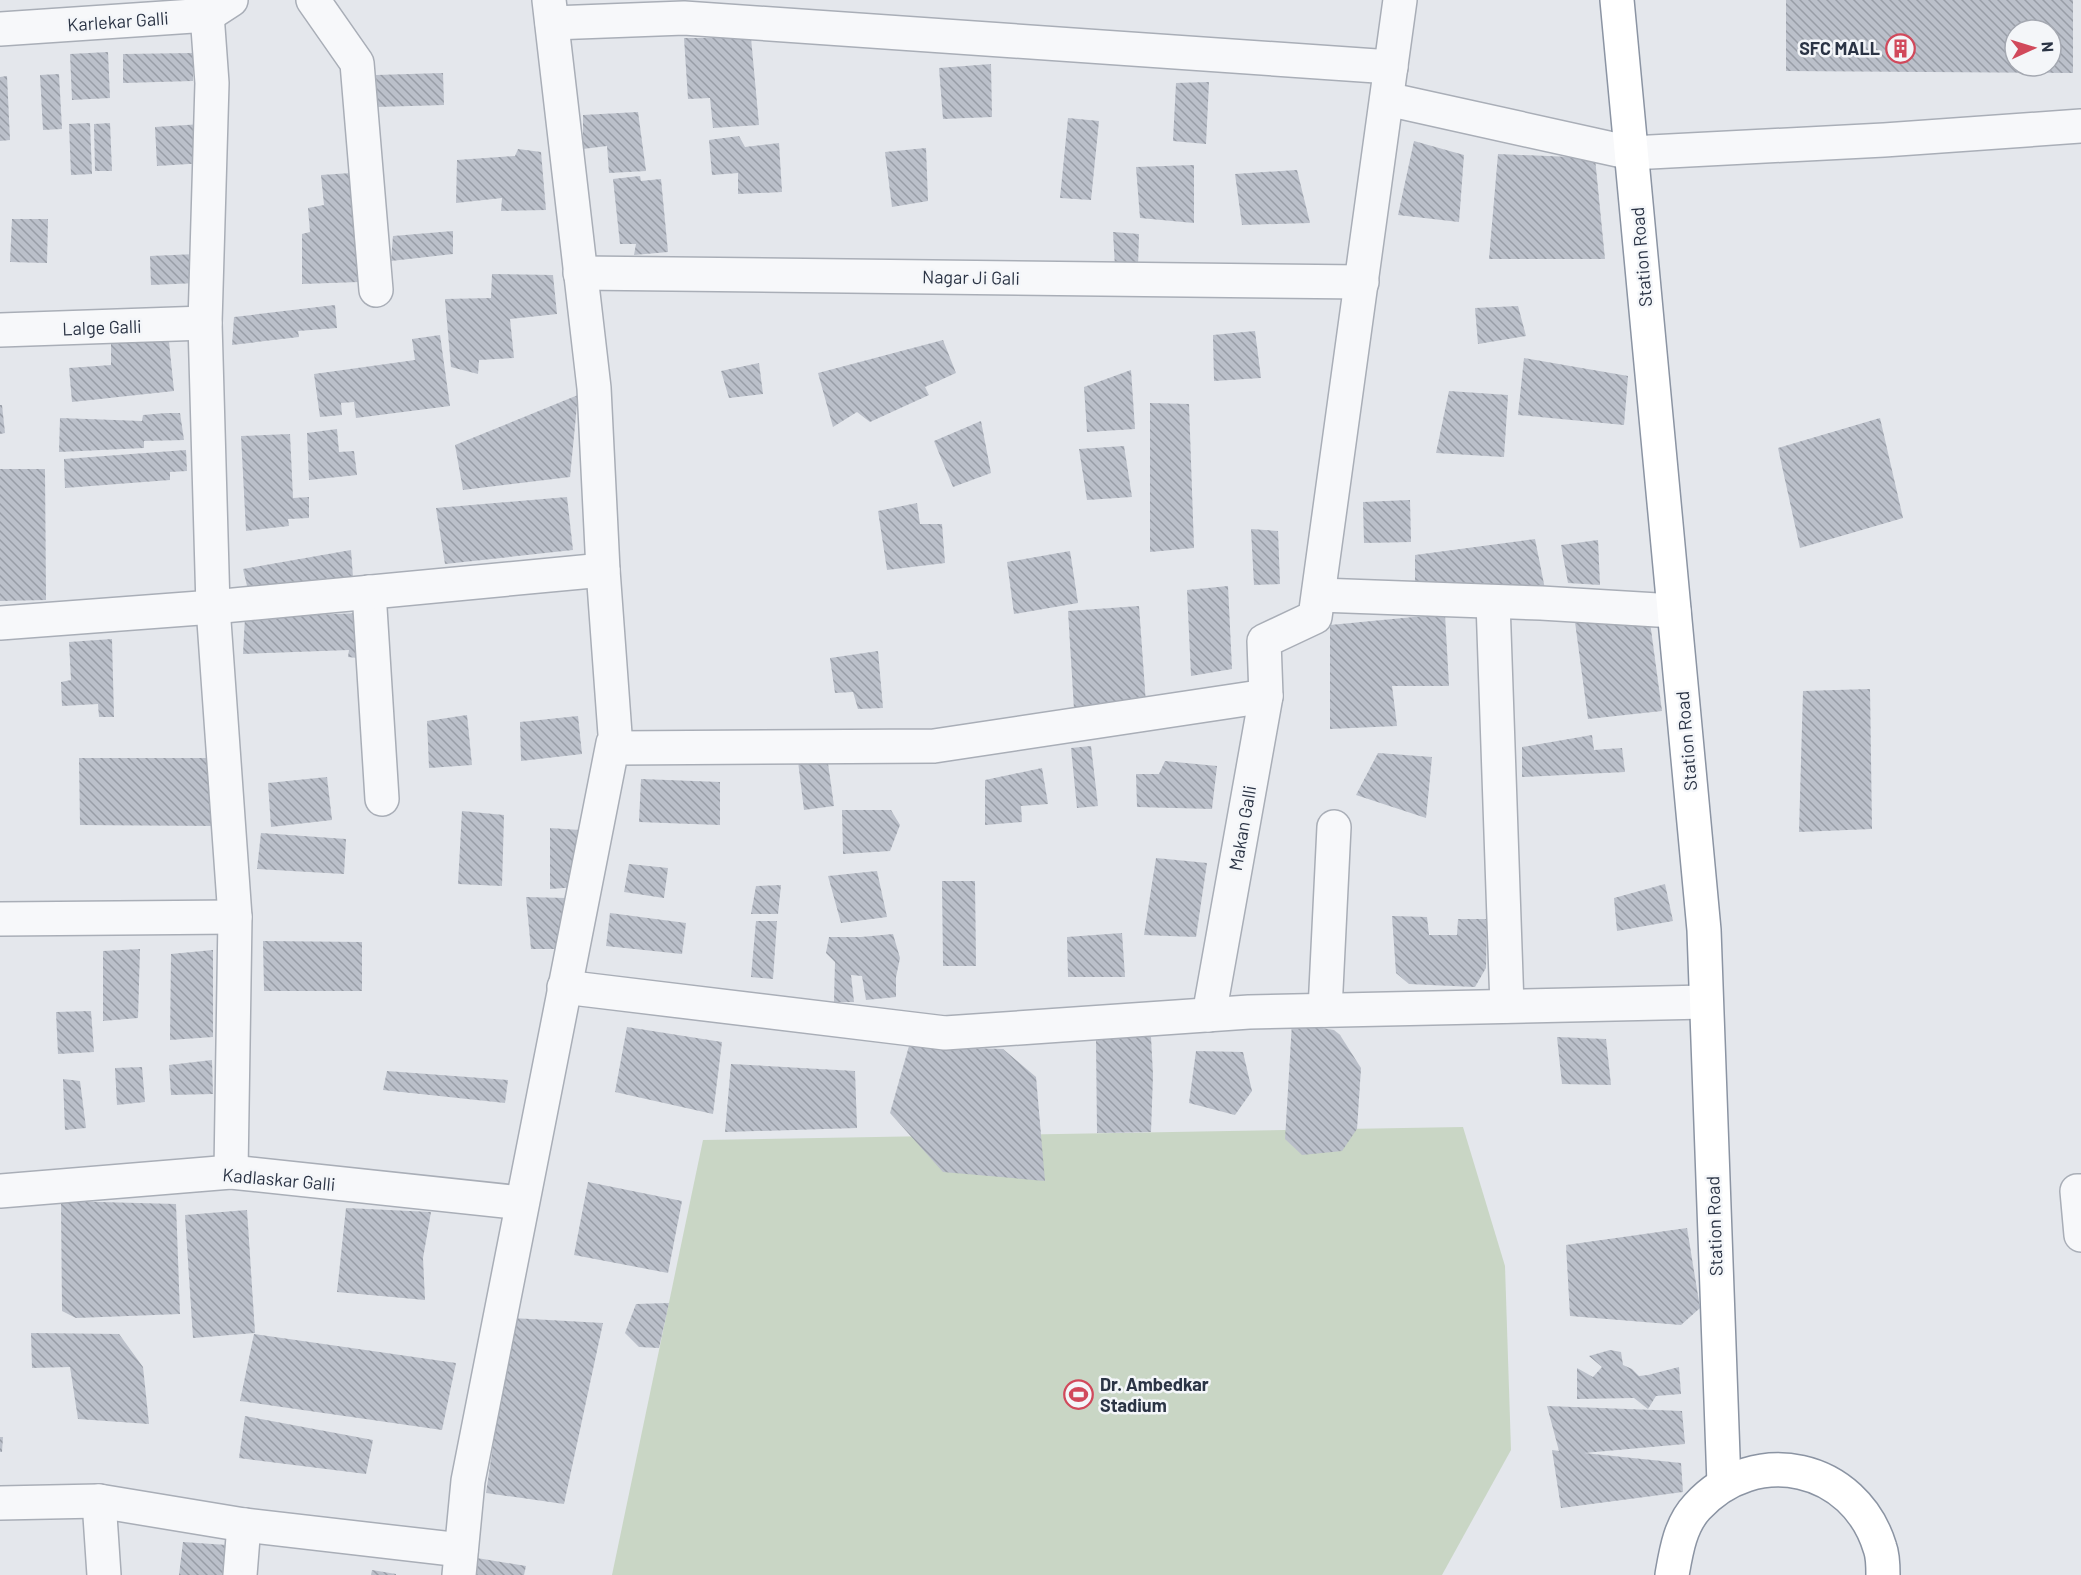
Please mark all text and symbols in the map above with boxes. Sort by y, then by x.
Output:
street label: Karlekar Galli [67,6,169,36]
north arrow [2003,18,2063,78]
building icon: SFC MALL [1885,32,1917,64]
place label: SFC MALL [1799,37,1880,59]
text: N [2039,41,2058,53]
street label: Station Road [1626,206,1656,308]
street label: Nagar Ji Gali [922,265,1020,289]
street label: Lalge Galli [62,315,142,339]
street label: Station Road [1671,690,1701,792]
street label: Makan Galli [1224,784,1260,872]
street label: Kadlaskar Galli [222,1163,336,1195]
street label: Station Road [1701,1176,1727,1276]
place label: Dr. Ambedkar Stadium [1100,1373,1209,1416]
sports icon: Dr. Ambedkar Stadium [1063,1378,1095,1410]

